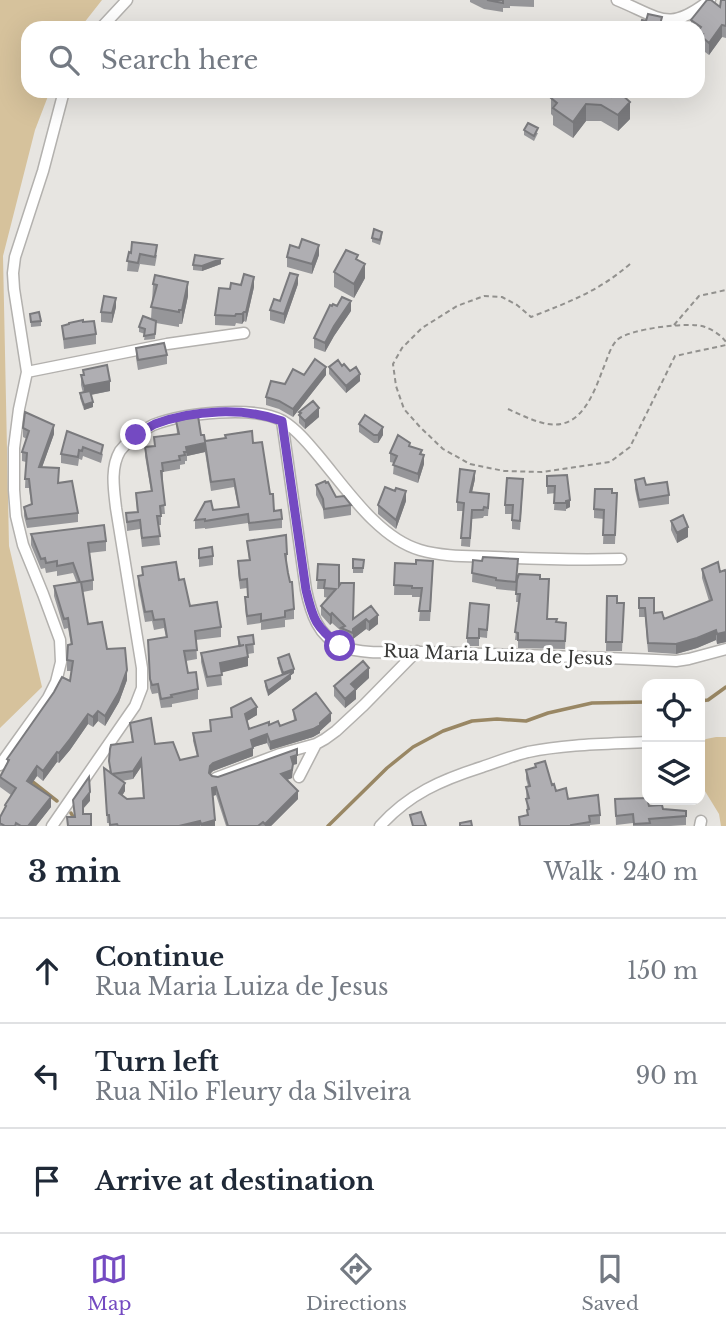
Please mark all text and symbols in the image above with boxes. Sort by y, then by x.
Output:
search box [21,21,705,98]
icon: search [45,41,83,79]
text: Search here [101,44,258,76]
route end [120,419,151,450]
route start [324,630,355,661]
street label: Rua Maria Luiza de Jesus [383,640,613,670]
map controls [642,679,705,805]
button: locate [642,679,705,742]
button: layers [642,742,705,805]
text: 3 min [28,853,121,890]
text: Walk · 240 m [544,858,698,886]
text: Continue [95,941,224,973]
icon: ahead [28,952,66,990]
text: 150 m [627,957,698,985]
text: Rua Maria Luiza de Jesus [95,973,388,1001]
text: Turn left [95,1046,219,1078]
icon: left [28,1057,66,1095]
text: 90 m [636,1062,698,1090]
text: Rua Nilo Fleury da Silveira [95,1078,411,1106]
icon: arrive [28,1162,66,1200]
text: Arrive at destination [95,1165,375,1197]
tab: Map [87,1250,131,1315]
tab: Directions [306,1250,407,1315]
tab: Saved [581,1250,639,1315]

